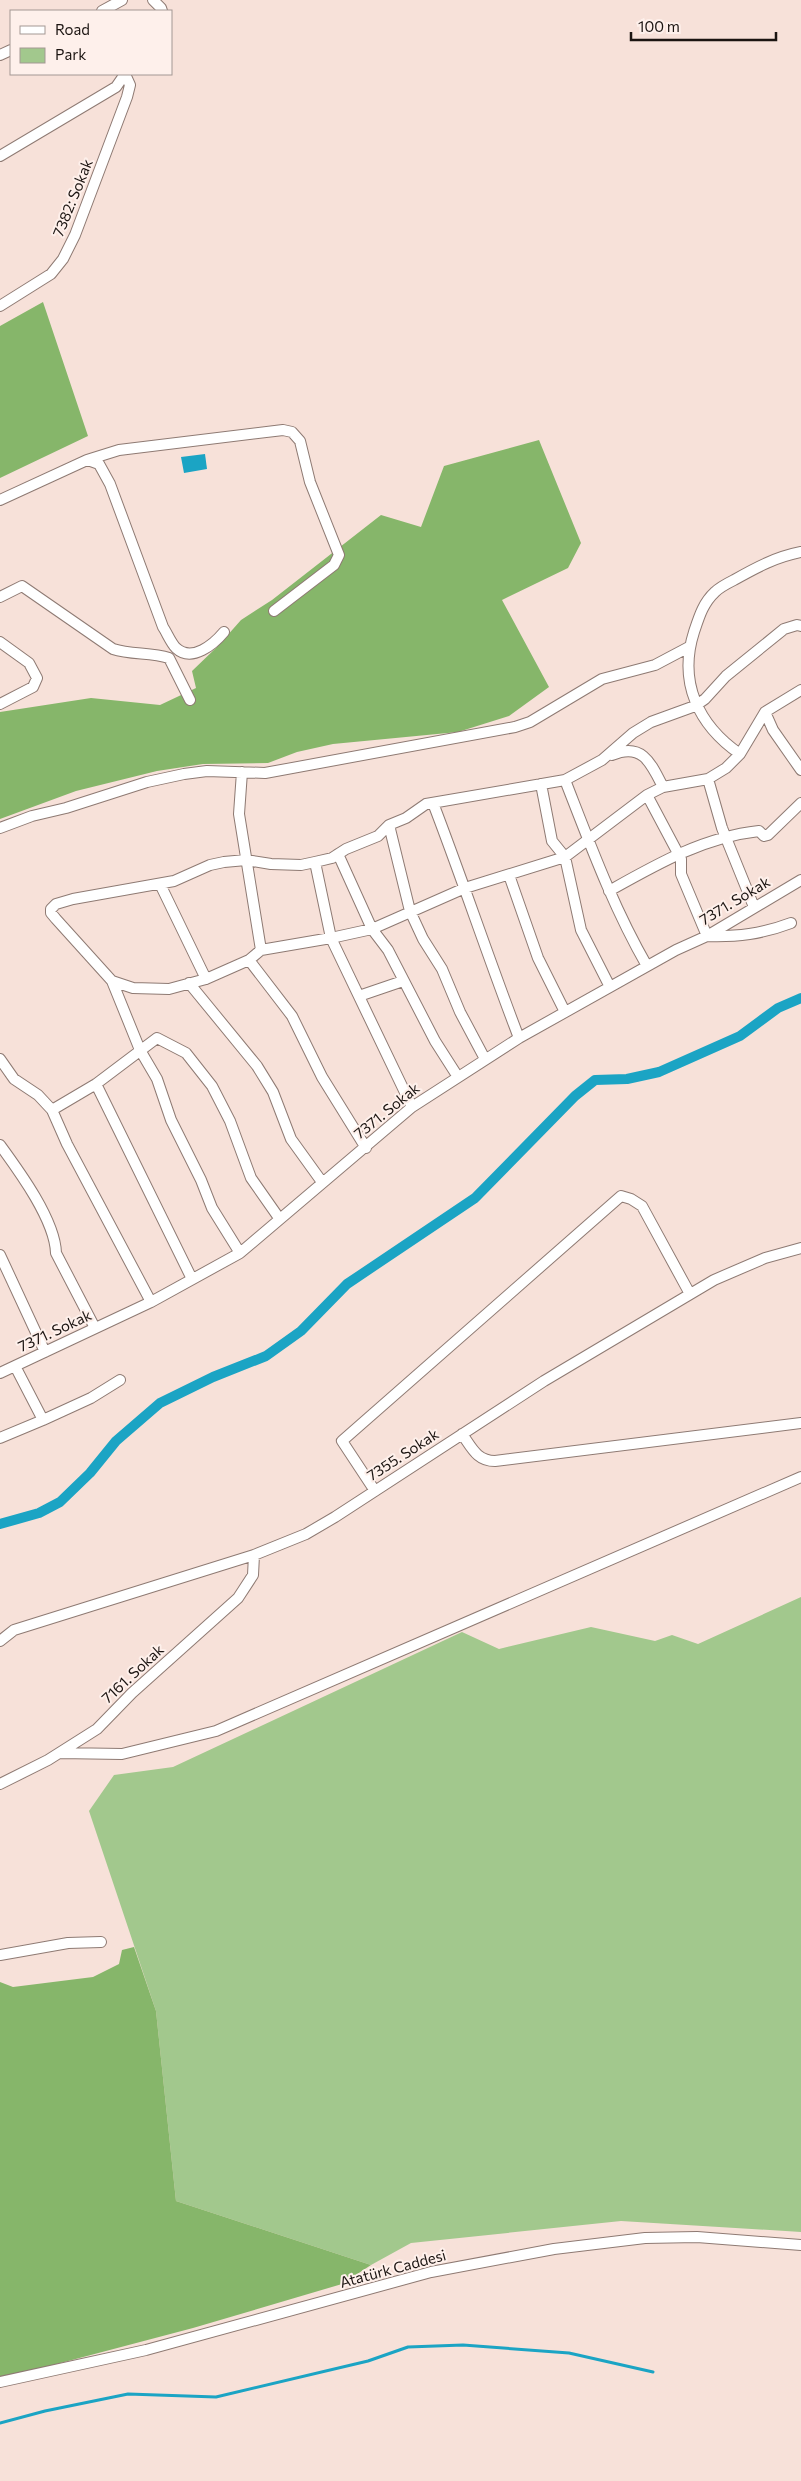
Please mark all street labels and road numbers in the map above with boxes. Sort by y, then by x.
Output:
street label: 7382: Sokak [48,156,96,239]
street label: 7371. Sokak [696,872,773,928]
street label: 7371. Sokak [350,1078,423,1142]
street label: 7371. Sokak [15,1305,94,1355]
street label: 7355. Sokak [363,1424,442,1484]
street label: 7161. Sokak [98,1640,167,1706]
street label: Atatürk Caddesi [338,2245,448,2291]

